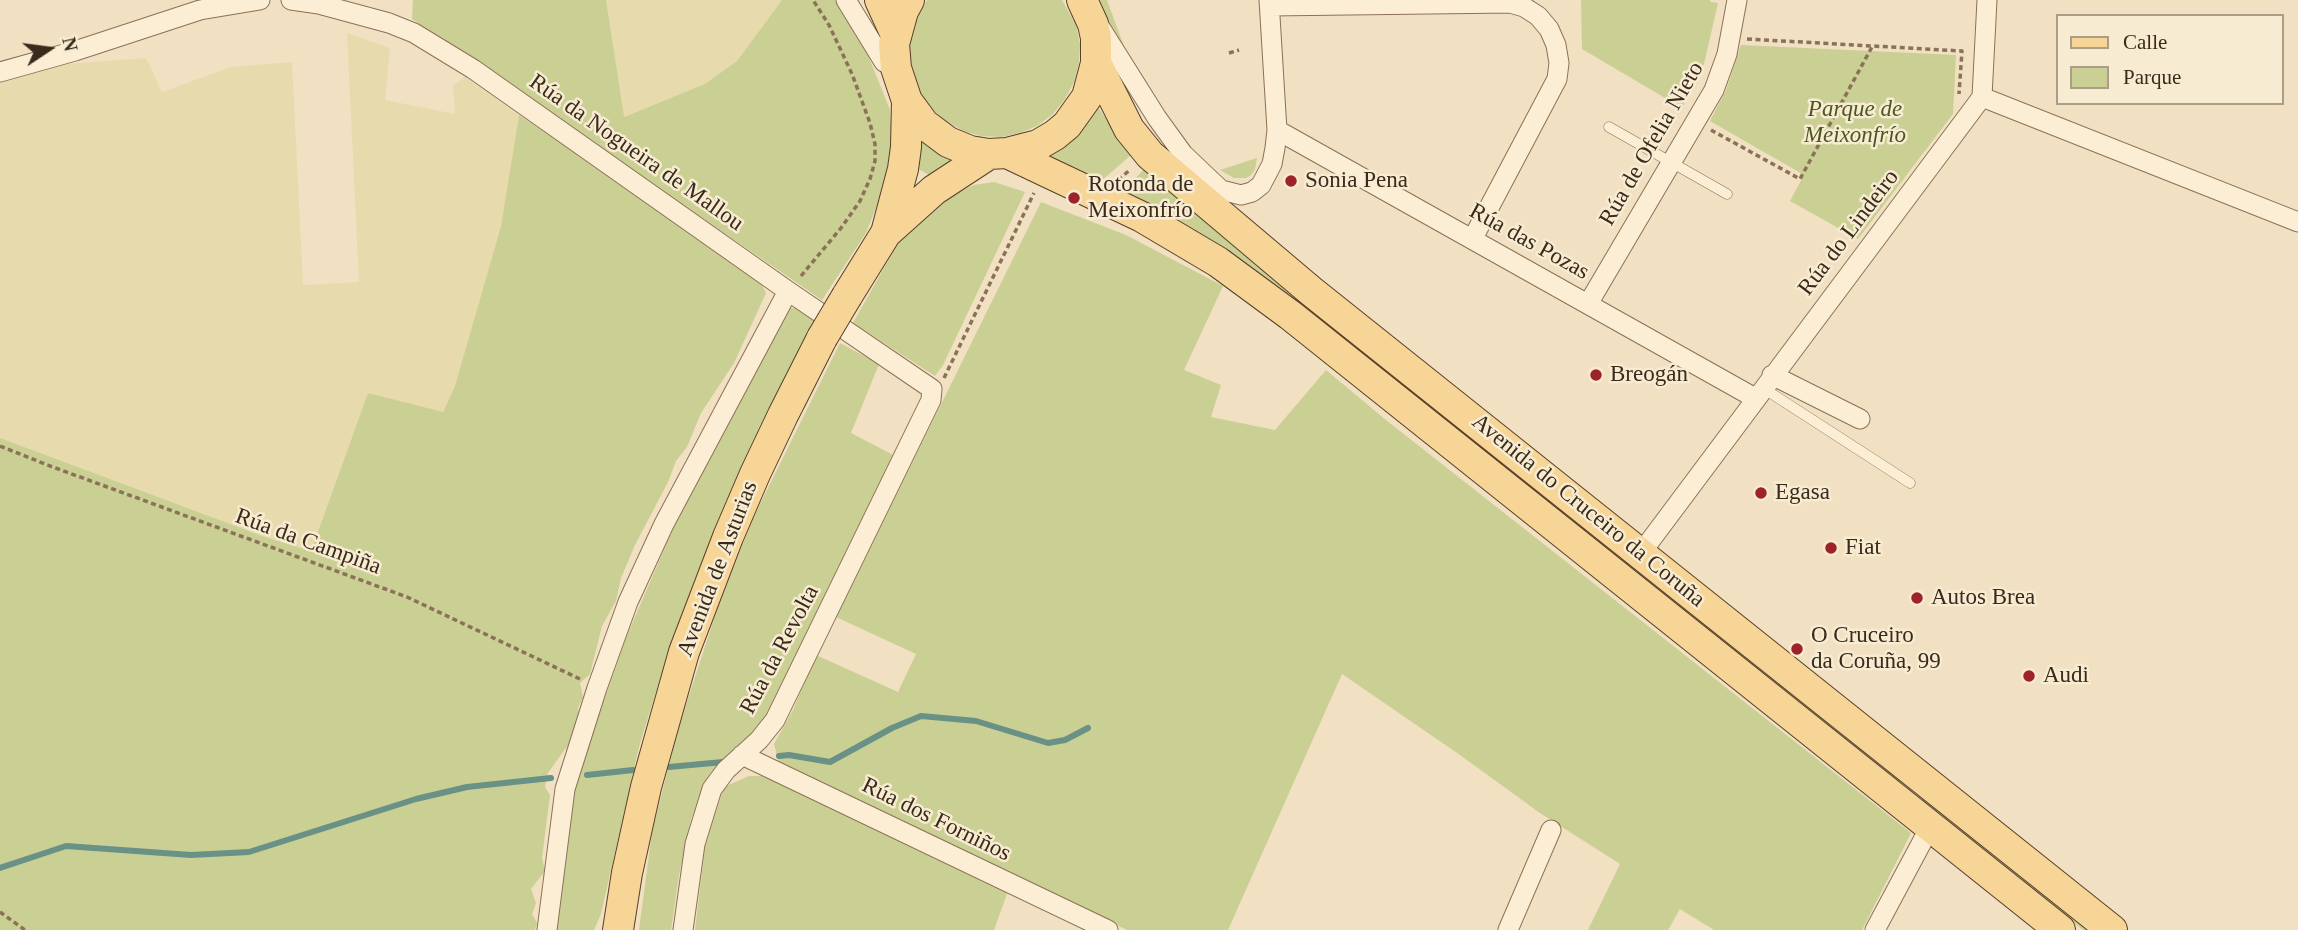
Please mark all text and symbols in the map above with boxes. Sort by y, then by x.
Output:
north arrow [14,14,84,84]
legend [2056,14,2284,105]
text: Calle [2123,30,2167,54]
text: N [58,35,82,53]
street label: Rúa de Ofelia Nieto [1594,57,1710,231]
text: Parque [2123,65,2181,89]
street label: Rúa da Nogueira de Mallou [523,68,749,238]
park label: Parque de Meixonfrío [1804,96,1906,150]
street label: Rúa do Lindeiro [1793,164,1905,302]
place label: Sonia Pena [1305,167,1408,195]
place label: Rotonda de Meixonfrío [1088,171,1193,225]
marker: Sonia Pena [1283,173,1299,189]
marker: Rotonda de Meixonfrío [1066,190,1082,206]
street label: Rúa das Pozas [1464,198,1594,286]
place label: Breogán [1610,361,1688,389]
marker: Breogán [1588,367,1604,383]
street label: Avenida do Cruceiro da Coruña [1466,408,1710,614]
street label: Avenida de Asturias [672,477,764,661]
place label: Egasa [1775,479,1830,507]
marker: Egasa [1753,485,1769,501]
street label: Rúa da Campiña [231,503,385,581]
place label: Fiat [1845,534,1881,562]
marker: Fiat [1823,540,1839,556]
street label: Rúa da Revolta [735,581,825,719]
place label: Autos Brea [1931,584,2035,612]
marker: Autos Brea [1909,590,1925,606]
place label: O Cruceiro da Coruña, 99 [1811,622,1941,676]
marker: O Cruceiro da Coruña, 99 [1789,641,1805,657]
place label: Audi [2043,662,2089,690]
marker: Audi [2021,668,2037,684]
street label: Rúa dos Forniños [857,772,1015,868]

